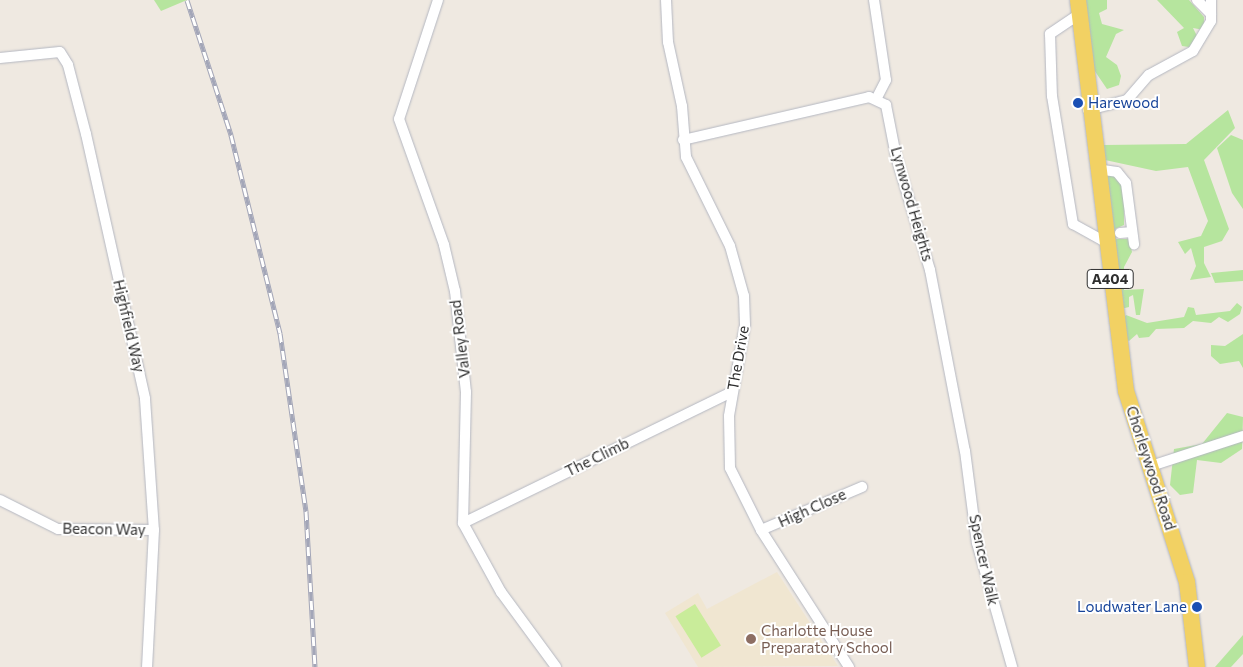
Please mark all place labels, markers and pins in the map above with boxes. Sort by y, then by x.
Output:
place label: Harewood [1088,94,1159,112]
marker: Harewood [1072,97,1084,109]
place label: Loudwater Lane [1077,598,1187,616]
marker: Loudwater Lane [1191,601,1203,613]
place label: Charlotte House Preparatory School [761,621,893,656]
marker: Charlotte House Preparatory School [745,633,757,645]

